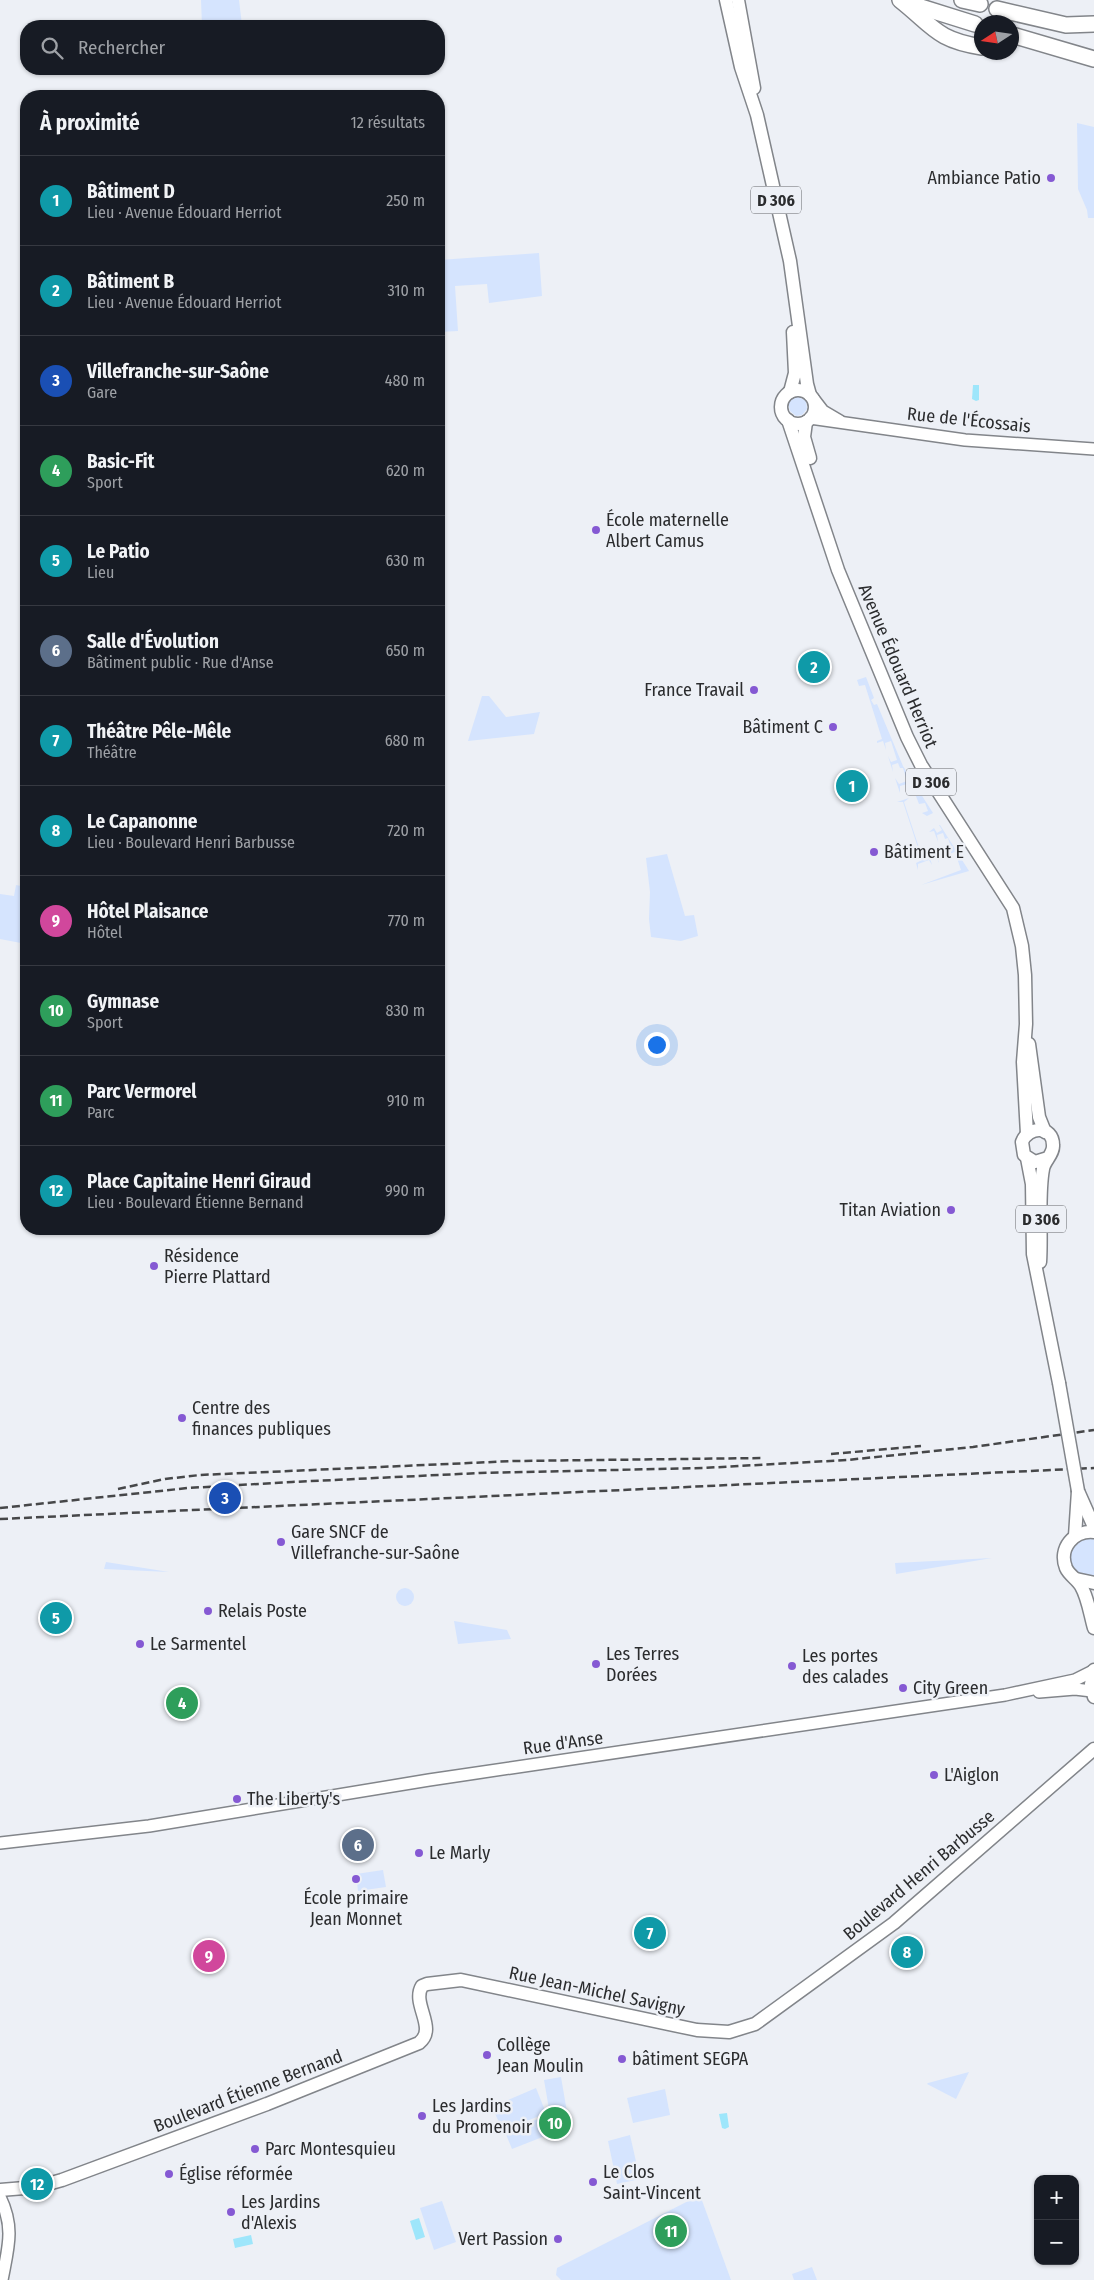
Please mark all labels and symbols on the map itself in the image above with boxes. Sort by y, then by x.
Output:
north arrow [974,15,1019,60]
place label: Ambiance Patio [928,167,1041,189]
marker: Ambiance Patio [1045,172,1057,184]
road number: D 306 [751,186,801,214]
street label: Rue de l'Écossais [906,402,1032,437]
place label: École maternelle Albert Camus [606,508,729,552]
marker: École maternelle Albert Camus [590,524,602,536]
street label: Avenue Édouard Herriot [854,580,943,751]
pin: 2 [798,648,830,686]
place label: France Travail [644,679,744,701]
marker: France Travail [748,684,760,696]
place label: Bâtiment C [742,716,823,738]
marker: Bâtiment C [827,721,839,733]
pin: 1 [836,767,868,805]
road number: D 306 [906,769,956,796]
place label: Bâtiment E [884,841,964,863]
marker: Bâtiment E [868,846,880,858]
your location [644,1032,670,1058]
place label: Titan Aviation [840,1199,941,1221]
marker: Titan Aviation [945,1204,957,1216]
road number: D 306 [1016,1206,1066,1232]
place label: Résidence Pierre Plattard [164,1245,271,1288]
marker: Résidence Pierre Plattard [148,1260,160,1272]
place label: Centre des finances publiques [192,1397,331,1440]
marker: Centre des finances publiques [176,1412,188,1424]
pin: 3 [209,1479,241,1517]
place label: Gare SNCF de Villefranche-sur-Saône [291,1521,460,1564]
marker: Gare SNCF de Villefranche-sur-Saône [275,1536,287,1548]
pin: 5 [40,1599,72,1637]
place label: Relais Poste [218,1600,307,1622]
marker: Relais Poste [202,1605,214,1617]
place label: Le Sarmentel [150,1633,246,1655]
marker: Le Sarmentel [134,1638,146,1650]
place label: Les Terres Dorées [606,1643,680,1686]
place label: Les portes des calades [802,1645,889,1688]
marker: Les Terres Dorées [590,1658,602,1670]
marker: Les portes des calades [786,1660,798,1672]
place label: City Green [913,1677,988,1699]
marker: City Green [897,1682,909,1694]
pin: 4 [166,1684,198,1722]
street label: Rue d'Anse [522,1726,605,1760]
place label: L'Aiglon [944,1764,999,1786]
marker: L'Aiglon [928,1769,940,1781]
place label: The Liberty's [247,1788,341,1810]
marker: The Liberty's [231,1793,243,1805]
street label: Boulevard Henri Barbusse [839,1805,999,1945]
pin: 6 [342,1826,374,1864]
place label: Le Marly [429,1842,490,1864]
marker: Le Marly [413,1847,425,1859]
marker: École primaire Jean Monnet [350,1873,362,1885]
place label: École primaire Jean Monnet [304,1886,409,1930]
pin: 7 [634,1914,666,1952]
pin: 8 [891,1933,923,1971]
pin: 9 [193,1937,225,1975]
street label: Rue Jean-Michel Savigny [507,1962,687,2020]
place label: Collège Jean Moulin [497,2034,584,2077]
street label: Boulevard Étienne Bernand [150,2044,346,2137]
place label: bâtiment SEGPA [632,2048,749,2070]
marker: Collège Jean Moulin [481,2049,493,2061]
marker: bâtiment SEGPA [616,2053,628,2065]
place label: Les Jardins du Promenoir [432,2095,533,2138]
pin: 10 [539,2104,571,2142]
marker: Les Jardins du Promenoir [416,2110,428,2122]
place label: Parc Montesquieu [265,2138,396,2160]
marker: Parc Montesquieu [249,2143,261,2155]
place label: Le Clos Saint-Vincent [603,2161,701,2204]
place label: Église réformée [179,2162,293,2185]
pin: 12 [21,2165,53,2203]
marker: Église réformée [163,2168,175,2180]
marker: Le Clos Saint-Vincent [587,2176,599,2188]
place label: Les Jardins d'Alexis [241,2191,321,2234]
marker: Les Jardins d'Alexis [225,2206,237,2218]
pin: 11 [655,2212,687,2250]
place label: Vert Passion [458,2228,548,2250]
marker: Vert Passion [552,2233,564,2245]

